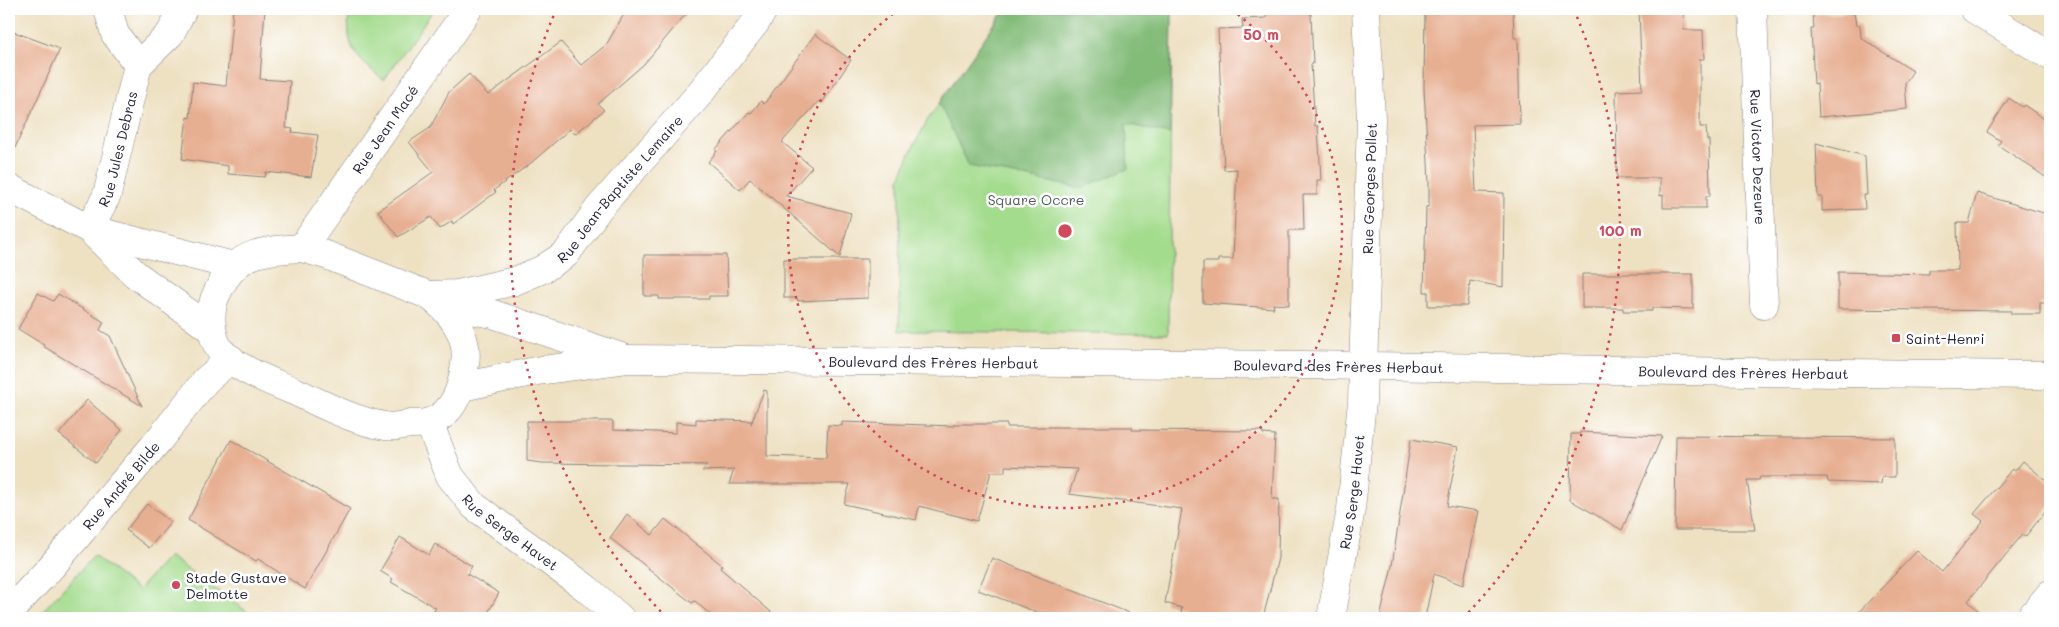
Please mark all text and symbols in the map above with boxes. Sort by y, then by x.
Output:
text: 50 m [1243,24,1279,44]
street label: Rue Jean Macé [347,81,422,177]
street label: Rue Jules Debras [93,89,141,210]
street label: Rue Victor Dezeure [1746,89,1771,225]
street label: Rue Jean-Baptiste Lemaire [553,111,687,267]
street label: Rue Georges Pollet [1357,123,1380,254]
park label: Square Occre [988,190,1084,209]
text: 100 m [1598,220,1642,240]
centre of rings [1056,222,1074,240]
place label: Saint-Henri [1906,329,1984,348]
marker: Saint-Henri [1890,332,1902,344]
street label: Boulevard des Frères Herbaut [828,351,1039,372]
street label: Boulevard des Frères Herbaut [1233,355,1444,377]
street label: Boulevard des Frères Herbaut [1638,361,1849,383]
street label: Rue Serge Havet [1334,433,1368,551]
street label: Rue André Bilde [78,437,164,533]
street label: Rue Serge Havet [458,490,562,574]
place label: Stade Gustave Delmotte [186,568,287,603]
marker: Stade Gustave Delmotte [170,579,182,591]

